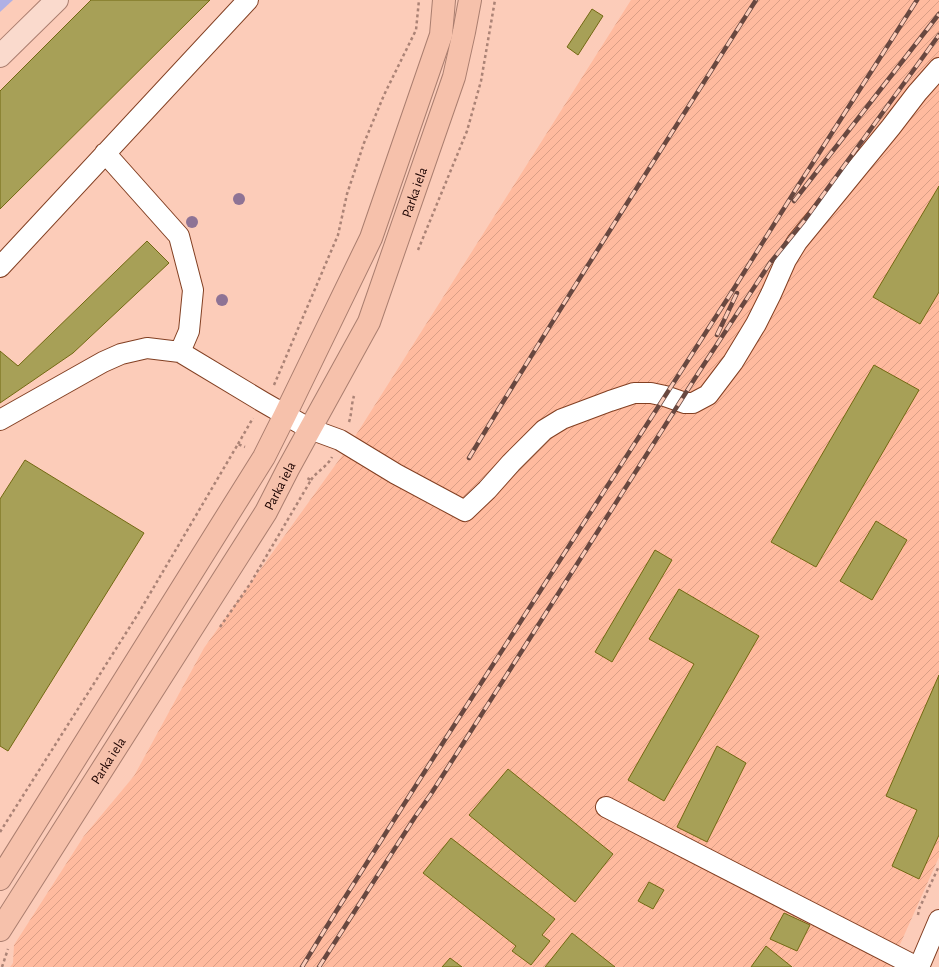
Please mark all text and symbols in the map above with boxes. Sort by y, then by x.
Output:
street label: Parka iela [400,165,430,220]
street label: Parka iela [262,459,299,513]
street label: Parka iela [89,735,129,787]

